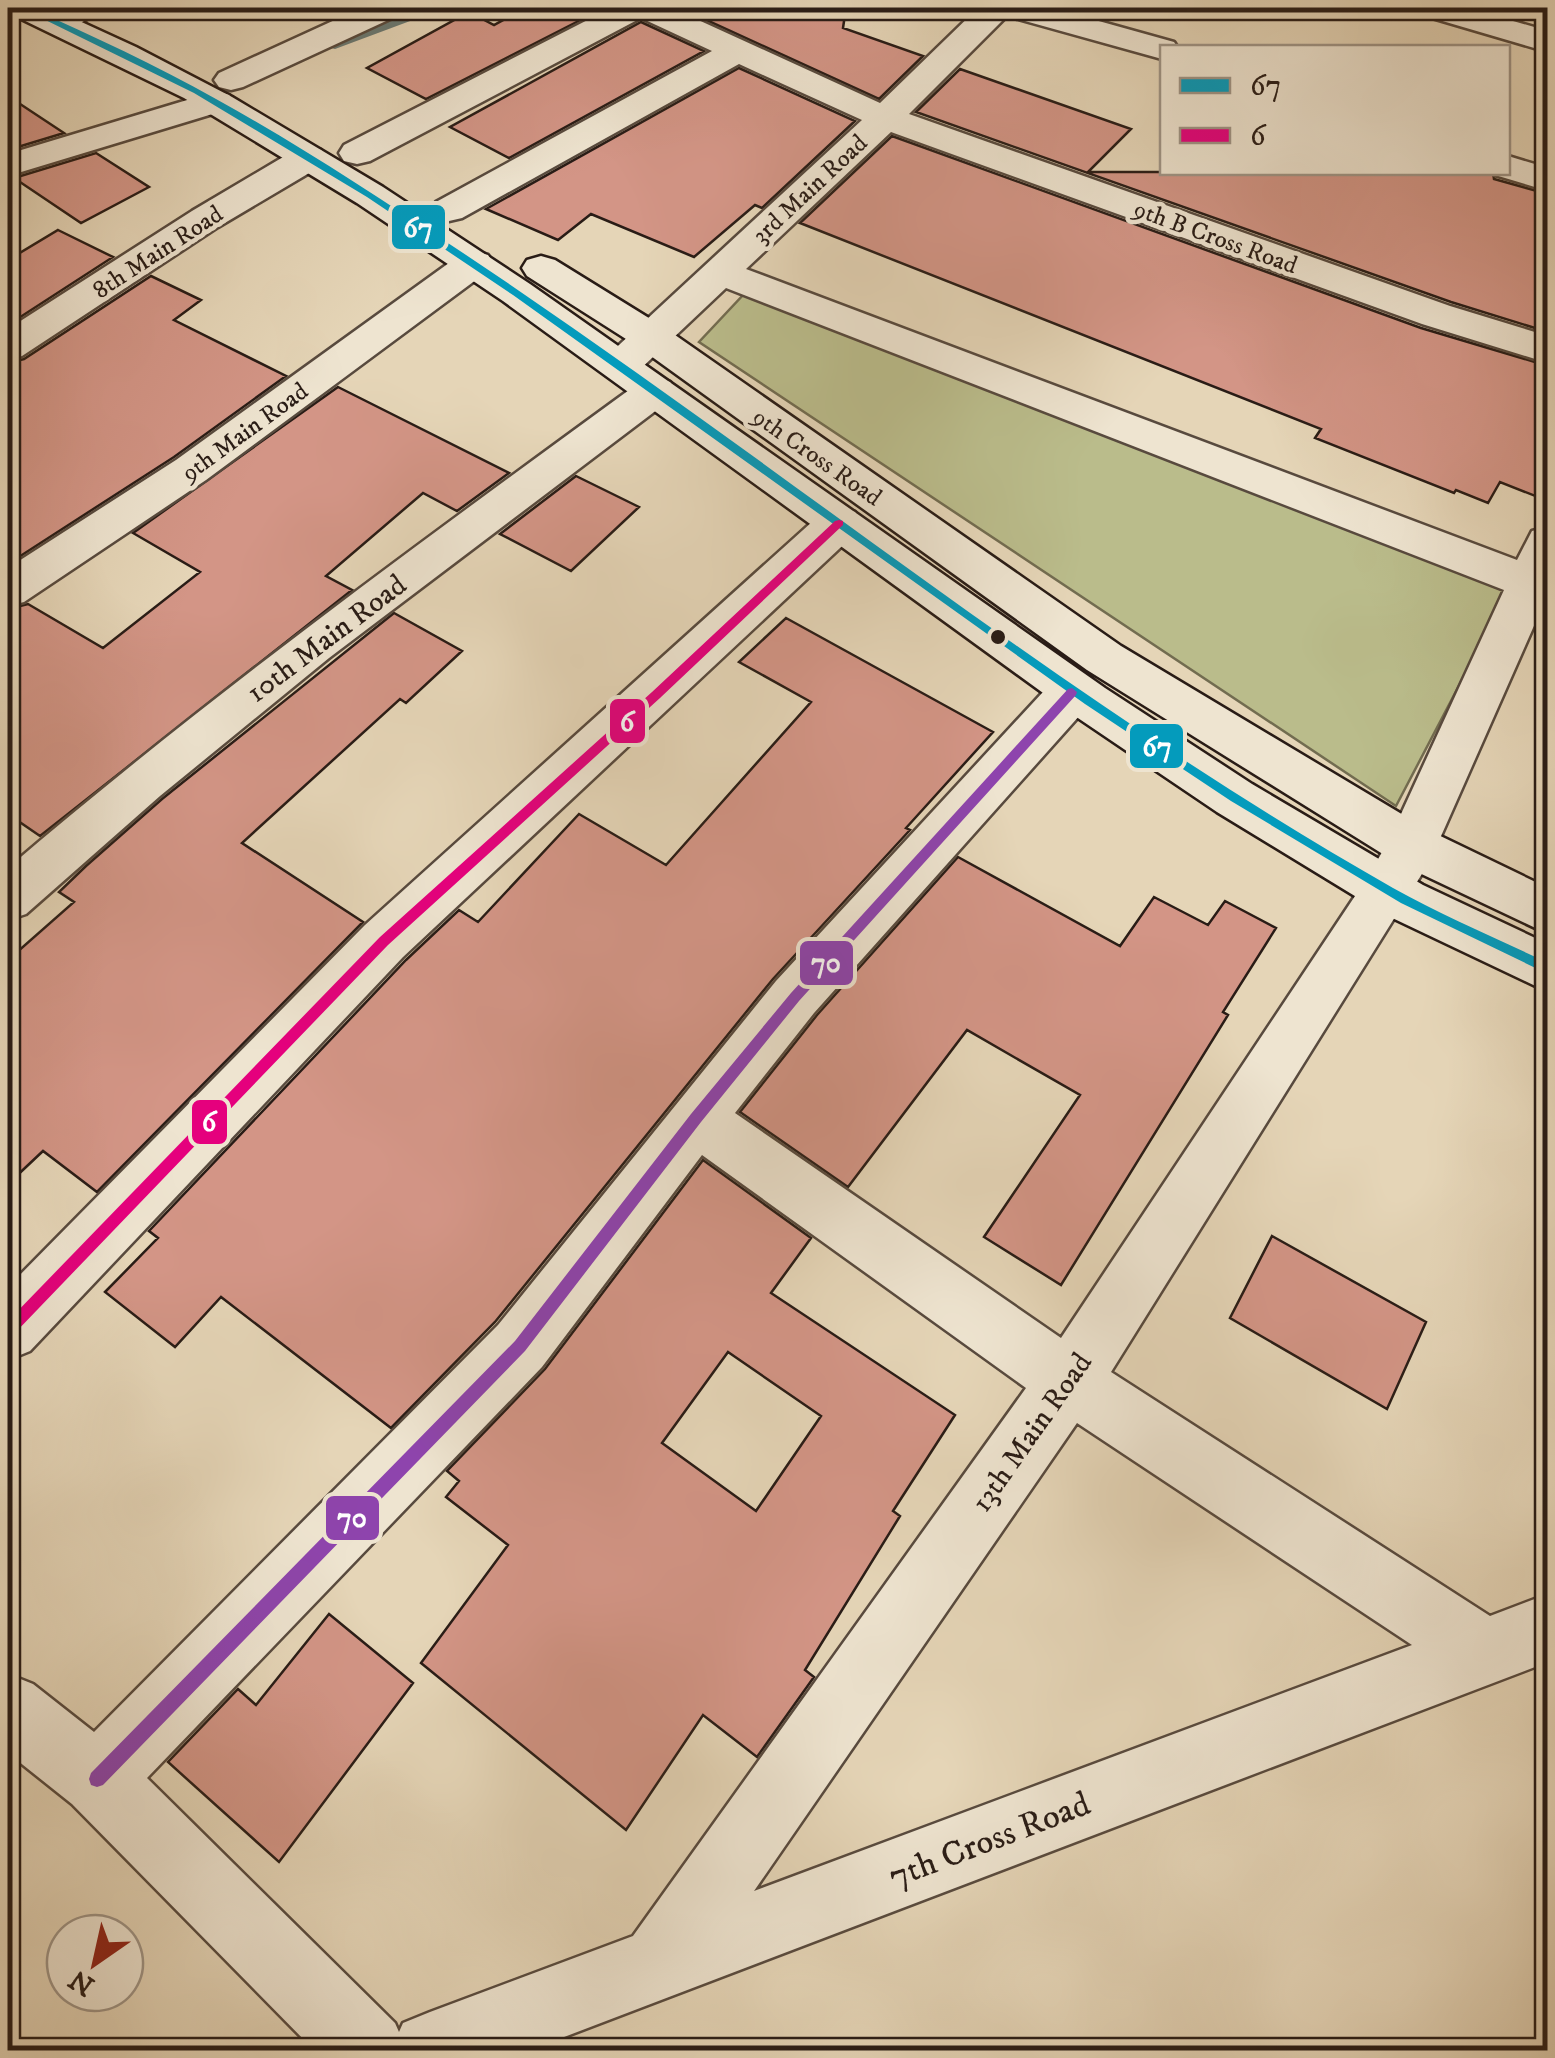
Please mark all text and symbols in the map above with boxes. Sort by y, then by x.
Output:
legend [1160,45,1510,175]
text: 67 [1250,68,1281,105]
text: 6 [1250,118,1267,155]
street label: 3rd Main Road [746,127,875,250]
street label: 9th B Cross Road [1128,193,1302,282]
street label: 8th Main Road [87,198,229,306]
line badge: 67 [390,203,447,251]
text: 67 [403,211,433,246]
street label: 9th Main Road [174,376,315,490]
street label: 9th Cross Road [745,400,888,513]
street label: 10th Main Road [240,567,414,711]
unlabelled marker [988,627,1008,647]
line badge: 6 [608,697,647,745]
text: 6 [620,705,636,740]
line badge: 67 [1128,722,1185,770]
text: 67 [1142,730,1172,765]
line badge: 70 [798,939,855,987]
text: 70 [811,946,841,981]
line badge: 6 [190,1098,229,1146]
text: 6 [202,1105,218,1140]
street label: 13th Main Road [964,1346,1101,1520]
line badge: 70 [324,1494,381,1542]
text: 70 [337,1501,367,1536]
street label: 7th Cross Road [883,1782,1097,1899]
north arrow [45,1913,145,2013]
text: N [63,1962,101,2003]

